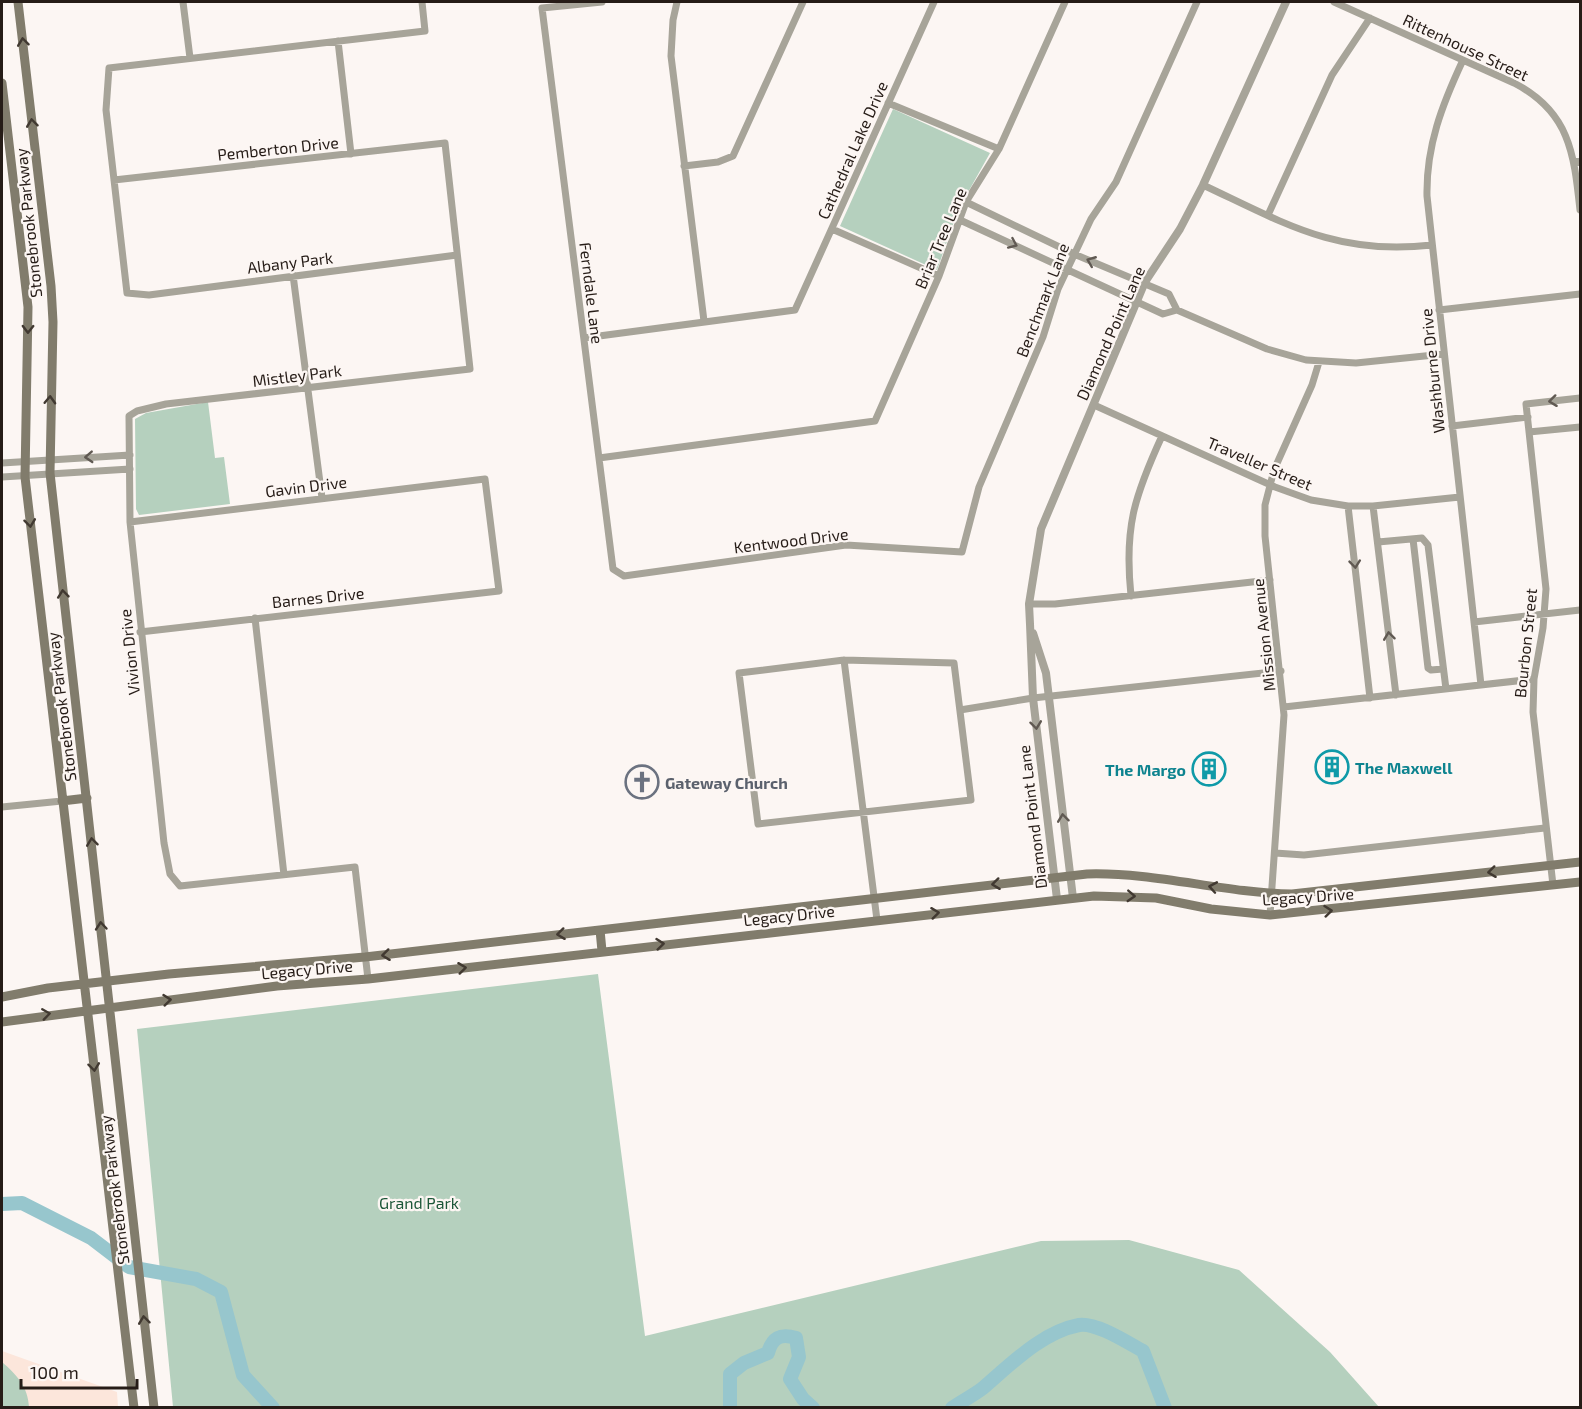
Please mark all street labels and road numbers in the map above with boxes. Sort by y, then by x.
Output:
street label: Rittenhouse Street [1400,10,1532,84]
street label: Cathedral Lake Drive [813,78,891,222]
street label: Pemberton Drive [216,132,340,164]
street label: Stonebrook Parkway [11,147,45,299]
street label: Briar Tree Lane [910,185,970,291]
street label: Benchmark Lane [1012,240,1072,360]
street label: Ferndale Lane [576,241,608,345]
street label: Albany Park [246,247,334,277]
street label: Diamond Point Lane [1072,263,1148,403]
street label: Washburne Drive [1416,308,1448,434]
street label: Mistley Park [251,360,343,390]
street label: Traveller Street [1205,432,1315,494]
street label: Gavin Drive [264,472,348,500]
street label: Kentwood Drive [733,524,849,556]
street label: Mission Avenue [1248,578,1278,692]
street label: Barnes Drive [271,583,365,611]
street label: Bourbon Street [1510,587,1540,699]
street label: Vivion Drive [115,608,143,696]
street label: Stonebrook Parkway [42,631,80,783]
street label: Diamond Point Lane [1014,744,1050,890]
street label: Legacy Drive [1261,883,1355,909]
street label: Legacy Drive [742,901,836,929]
street label: Legacy Drive [260,956,354,982]
street label: Stonebrook Parkway [95,1114,133,1266]

